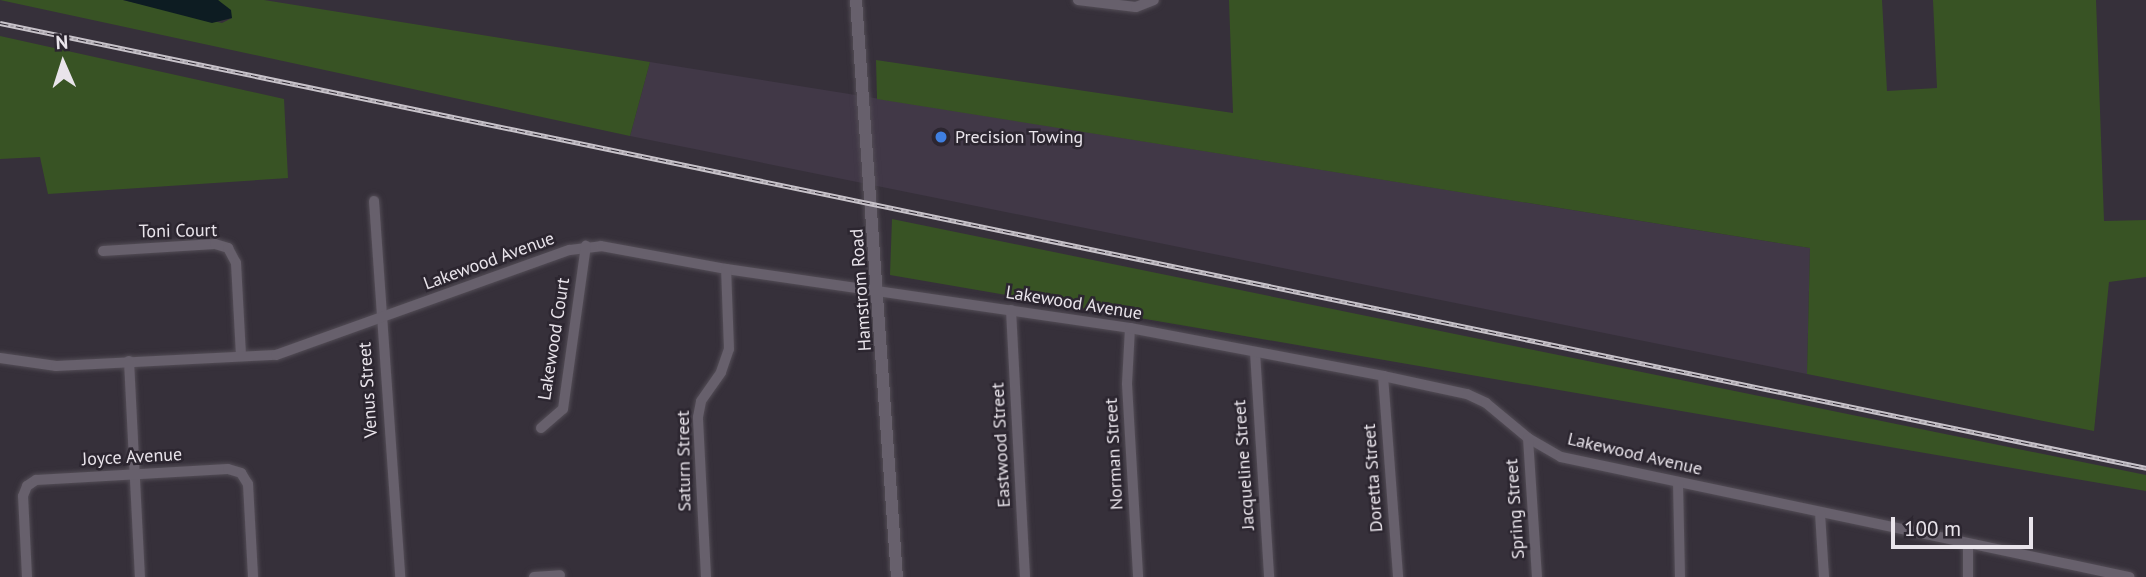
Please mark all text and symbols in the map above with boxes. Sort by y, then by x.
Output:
north arrow [28,28,98,98]
text: N [55,30,69,54]
place label: Precision Towing [955,126,1084,148]
marker: Precision Towing [933,129,949,145]
street label: Toni Court [139,220,217,242]
street label: Lakewood Avenue [420,227,558,295]
street label: Hamstrom Road [846,228,876,352]
street label: Lakewood Court [534,276,574,402]
street label: Lakewood Avenue [1004,282,1144,324]
street label: Venus Street [354,341,382,439]
street label: Eastwood Street [987,382,1015,508]
street label: Norman Street [1100,397,1128,511]
street label: Jacqueline Street [1229,399,1259,531]
street label: Saturn Street [672,410,696,512]
street label: Doretta Street [1358,423,1388,533]
street label: Lakewood Avenue [1565,428,1705,480]
street label: Joyce Avenue [81,444,183,470]
street label: Spring Street [1501,458,1529,560]
scale bar [1894,504,2036,548]
text: 100 m [1904,515,1961,542]

